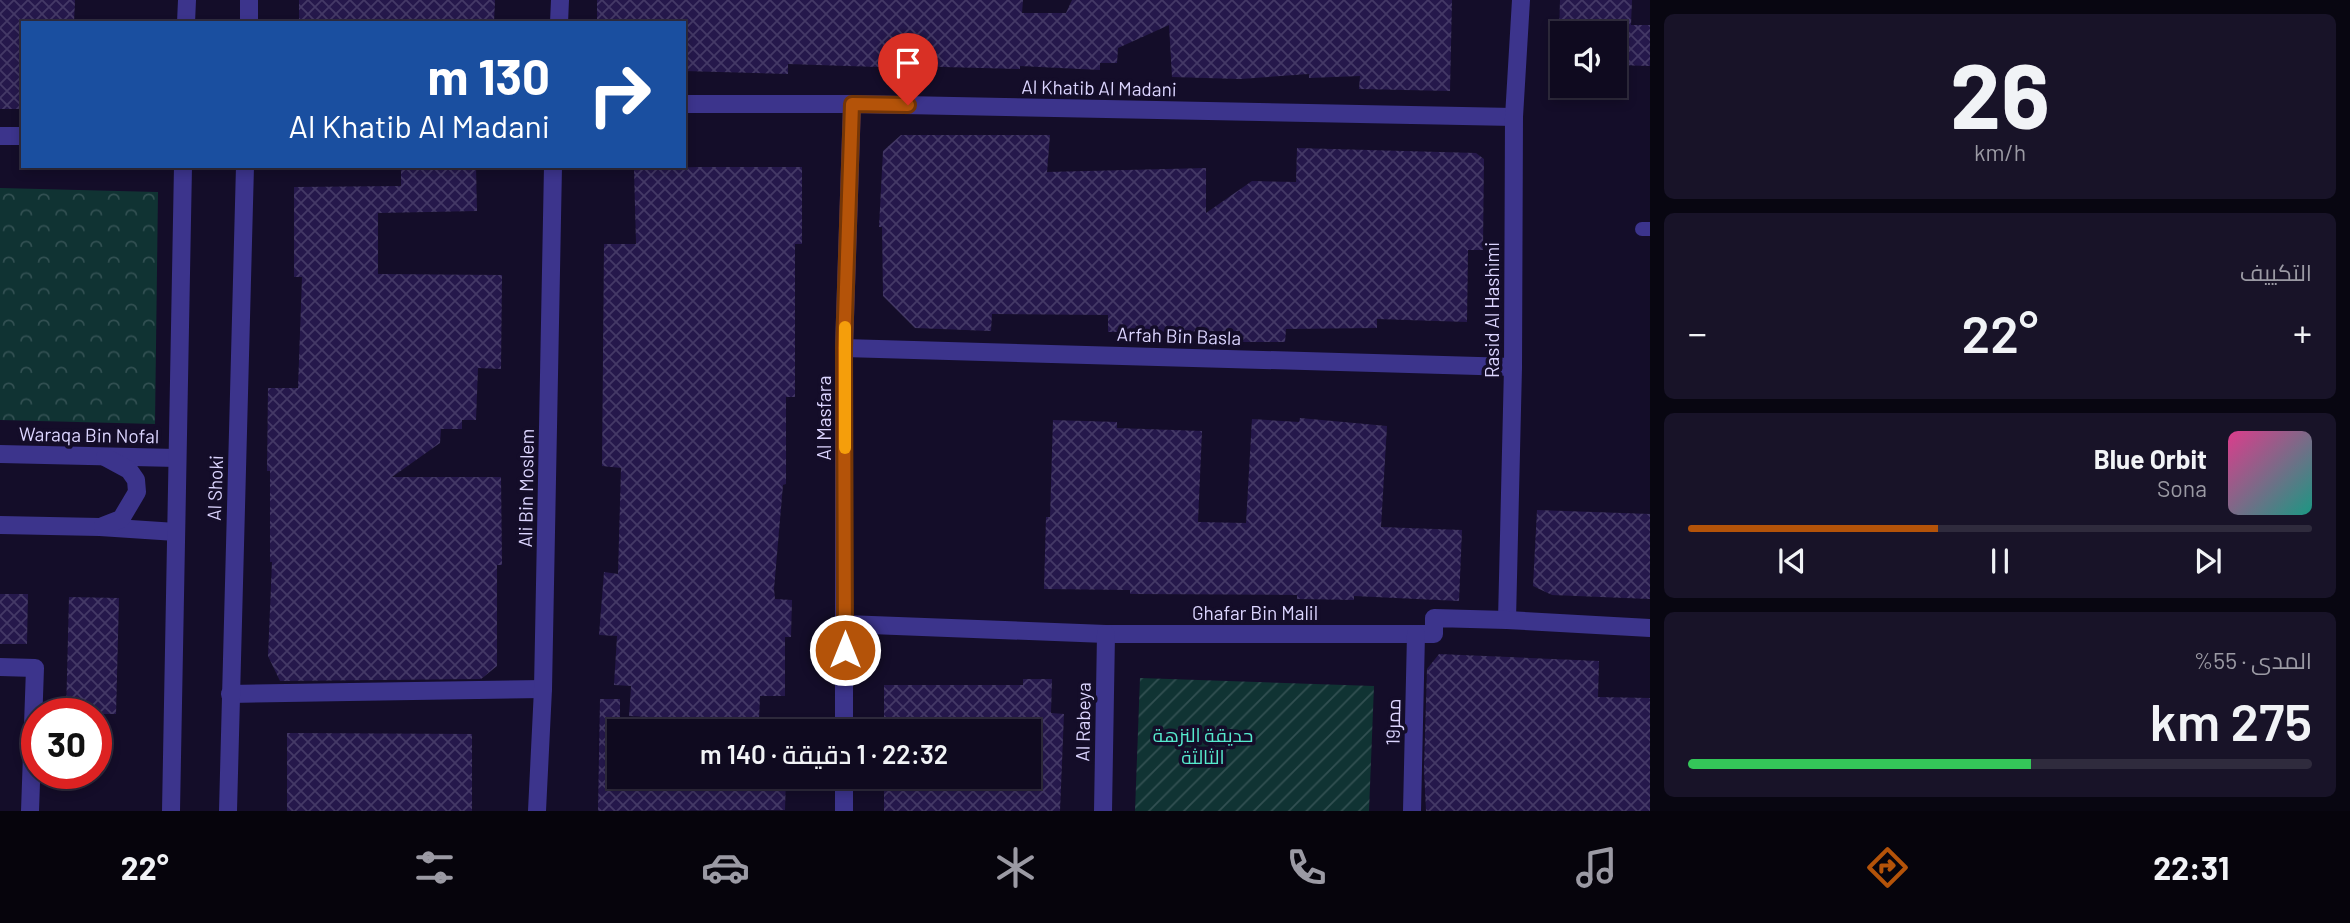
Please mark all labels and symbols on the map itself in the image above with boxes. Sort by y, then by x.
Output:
pin [878,33,938,105]
street label: Al Khatib Al Madani [1021,75,1177,100]
street label: Rasid Al Hashimi [1480,242,1503,378]
street label: Arfah Bin Basla [1116,322,1242,349]
street label: Al Masfara [812,376,835,460]
street label: Waraqa Bin Nofal [19,422,159,447]
street label: Ali Bin Moslem [513,428,538,548]
street label: Al Shoki [202,455,227,521]
street label: Ghafar Bin Malil [1192,601,1318,624]
position arrow [808,613,882,687]
street label: Al Rabeya [1070,682,1095,762]
speed limit sign: 30 [21,698,112,789]
street label: ممر19 [1381,698,1405,746]
park label: حديقة النزهة الثالثة [1153,723,1253,768]

